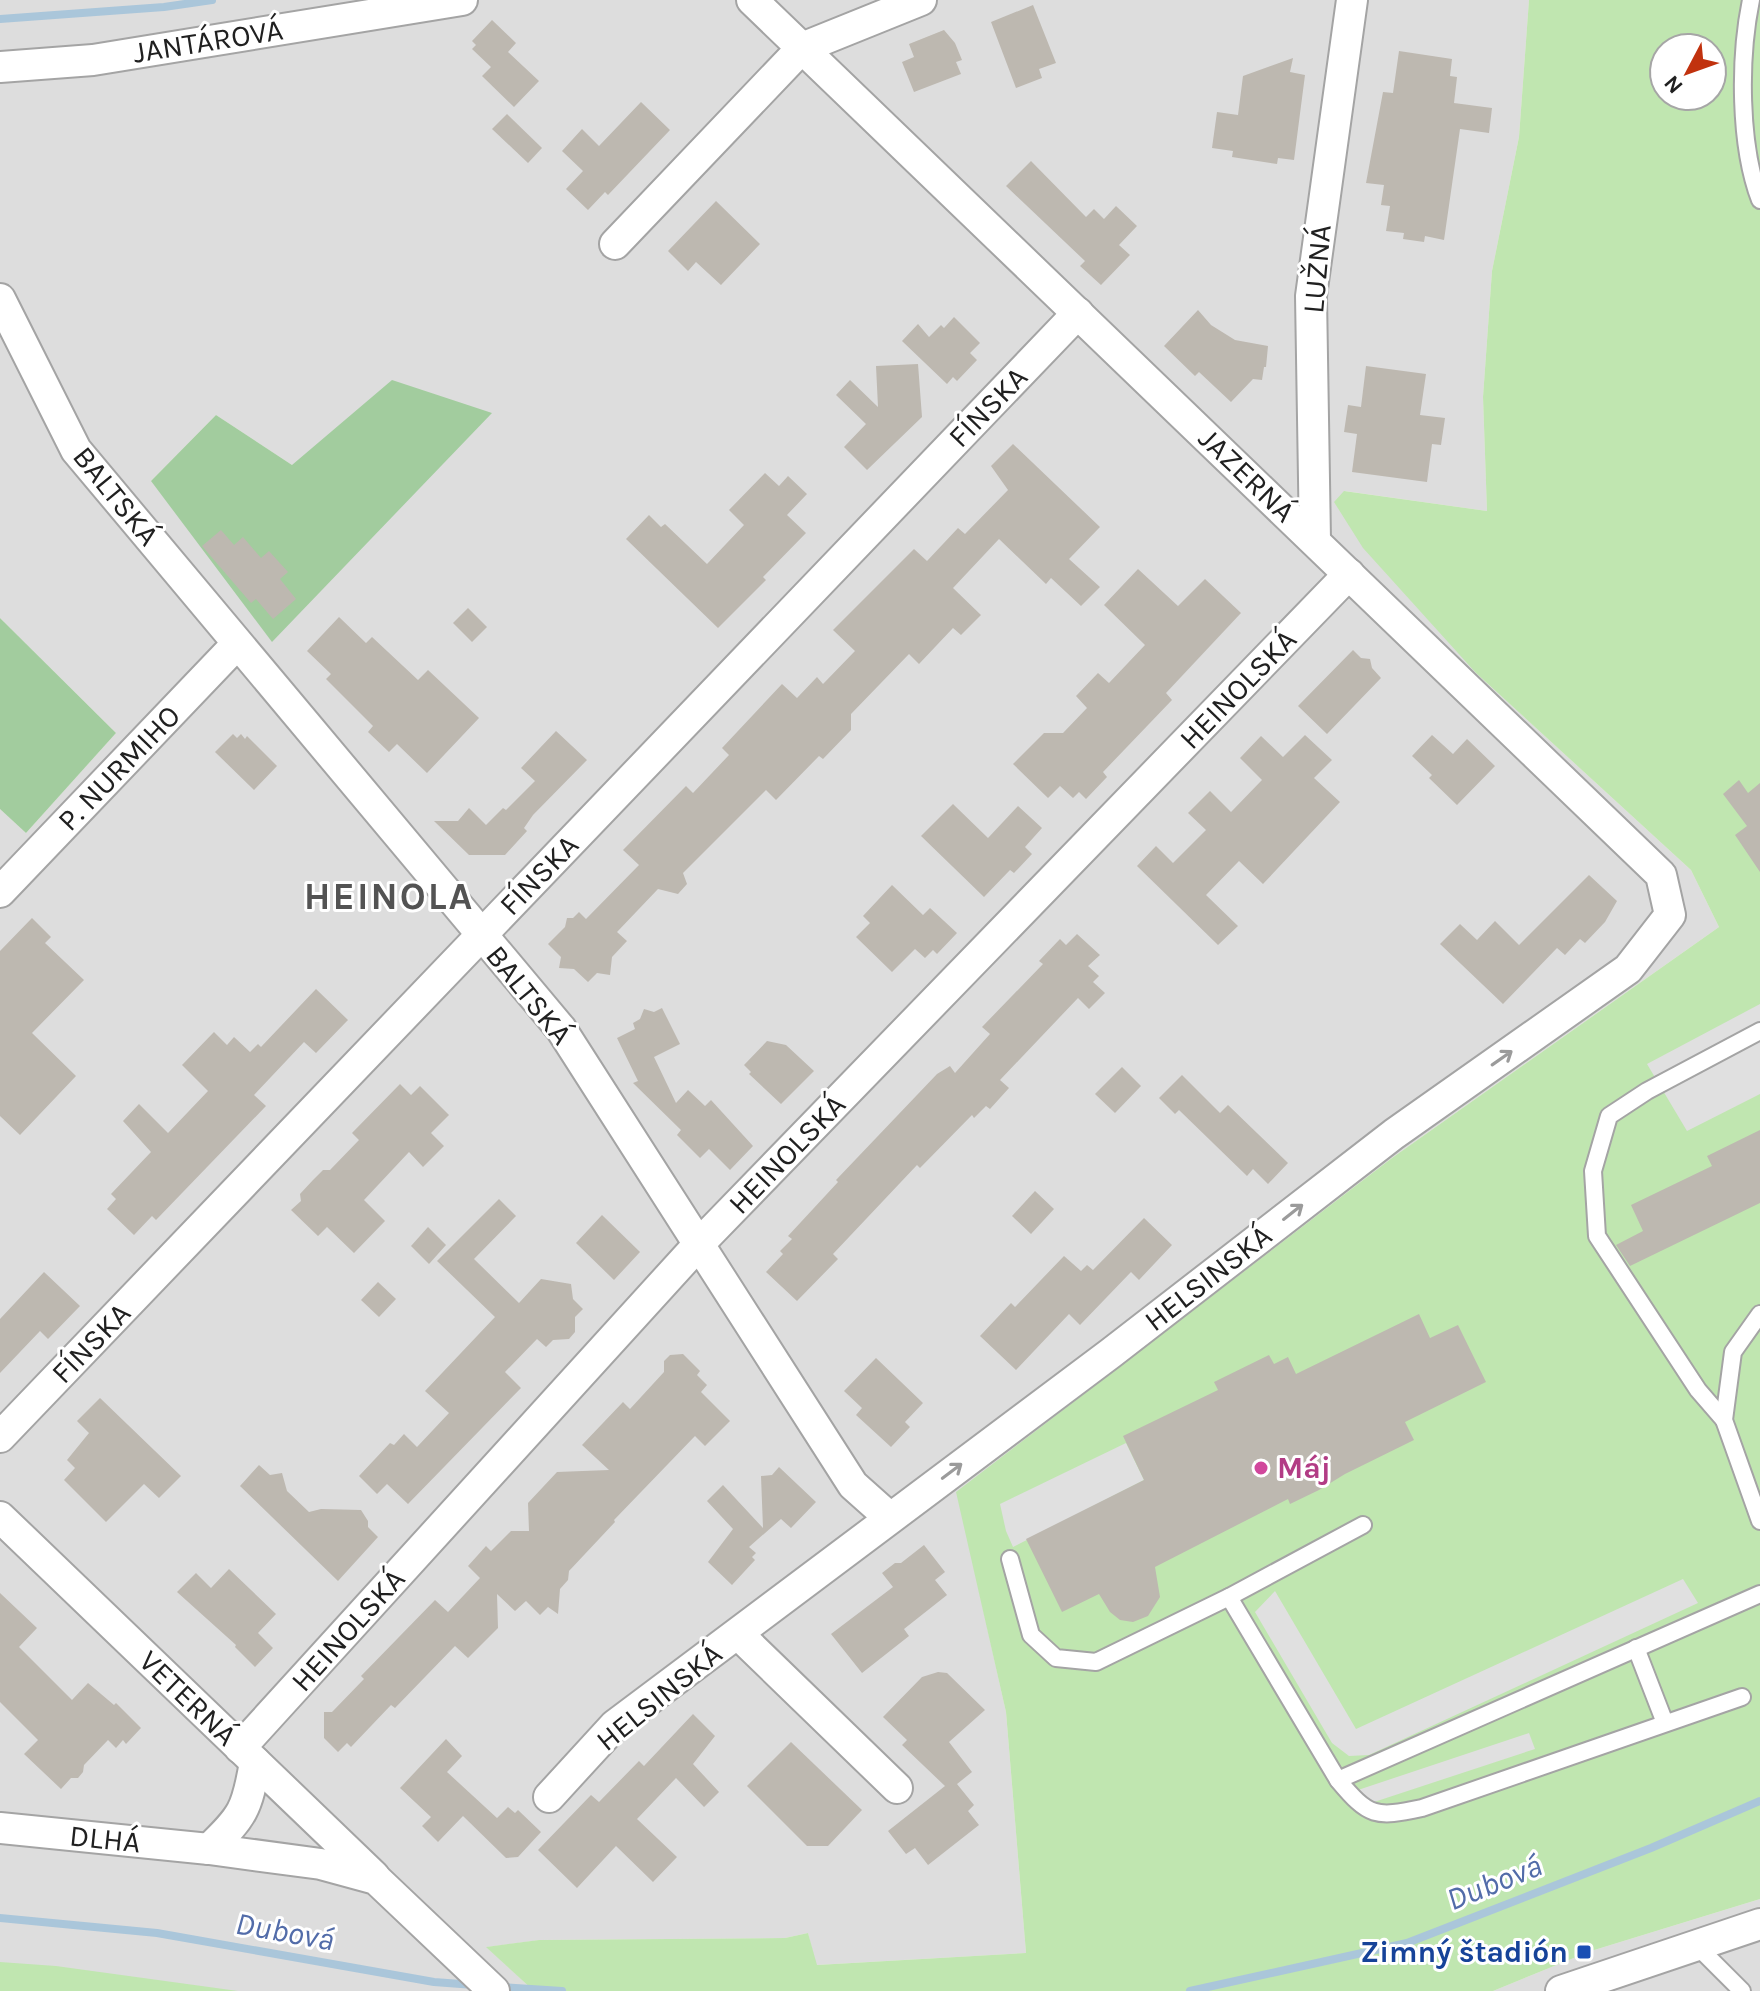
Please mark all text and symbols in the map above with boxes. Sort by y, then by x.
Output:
street label: JANTÁROVÁ [130,11,286,71]
north arrow [1648,32,1728,112]
text: N [1659,70,1689,99]
street label: LUŽNÁ [1295,223,1339,315]
street label: FÍNSKA [941,359,1035,455]
street label: JAZERNÁ [1191,420,1303,530]
street label: BALTSKÁ [65,439,167,553]
street label: HEINOLSKÁ [1172,622,1304,756]
street label: P. NURMIHO [50,698,188,838]
street label: FÍNSKA [492,827,586,923]
district label: HEINOLA [304,874,474,919]
street label: BALTSKÁ [478,938,580,1052]
one-way arrow [1491,1050,1513,1066]
street label: HEINOLSKÁ [721,1087,853,1221]
one-way arrow [1282,1204,1303,1221]
street label: HELSINSKÁ [1137,1217,1279,1339]
street label: FÍNSKA [44,1295,138,1391]
place label: Máj [1277,1450,1331,1486]
marker: Máj [1252,1459,1270,1477]
one-way arrow [941,1463,963,1479]
street label: HEINOLSKÁ [283,1561,413,1699]
street label: HELSINSKÁ [589,1635,729,1759]
street label: VETERNÁ [132,1643,244,1753]
street label: DLHÁ [68,1817,142,1861]
water label: Dubová [1441,1847,1547,1918]
water label: Dubová [233,1905,337,1958]
place label: Zimný štadión [1360,1934,1568,1970]
marker: Zimný štadión [1575,1943,1593,1961]

